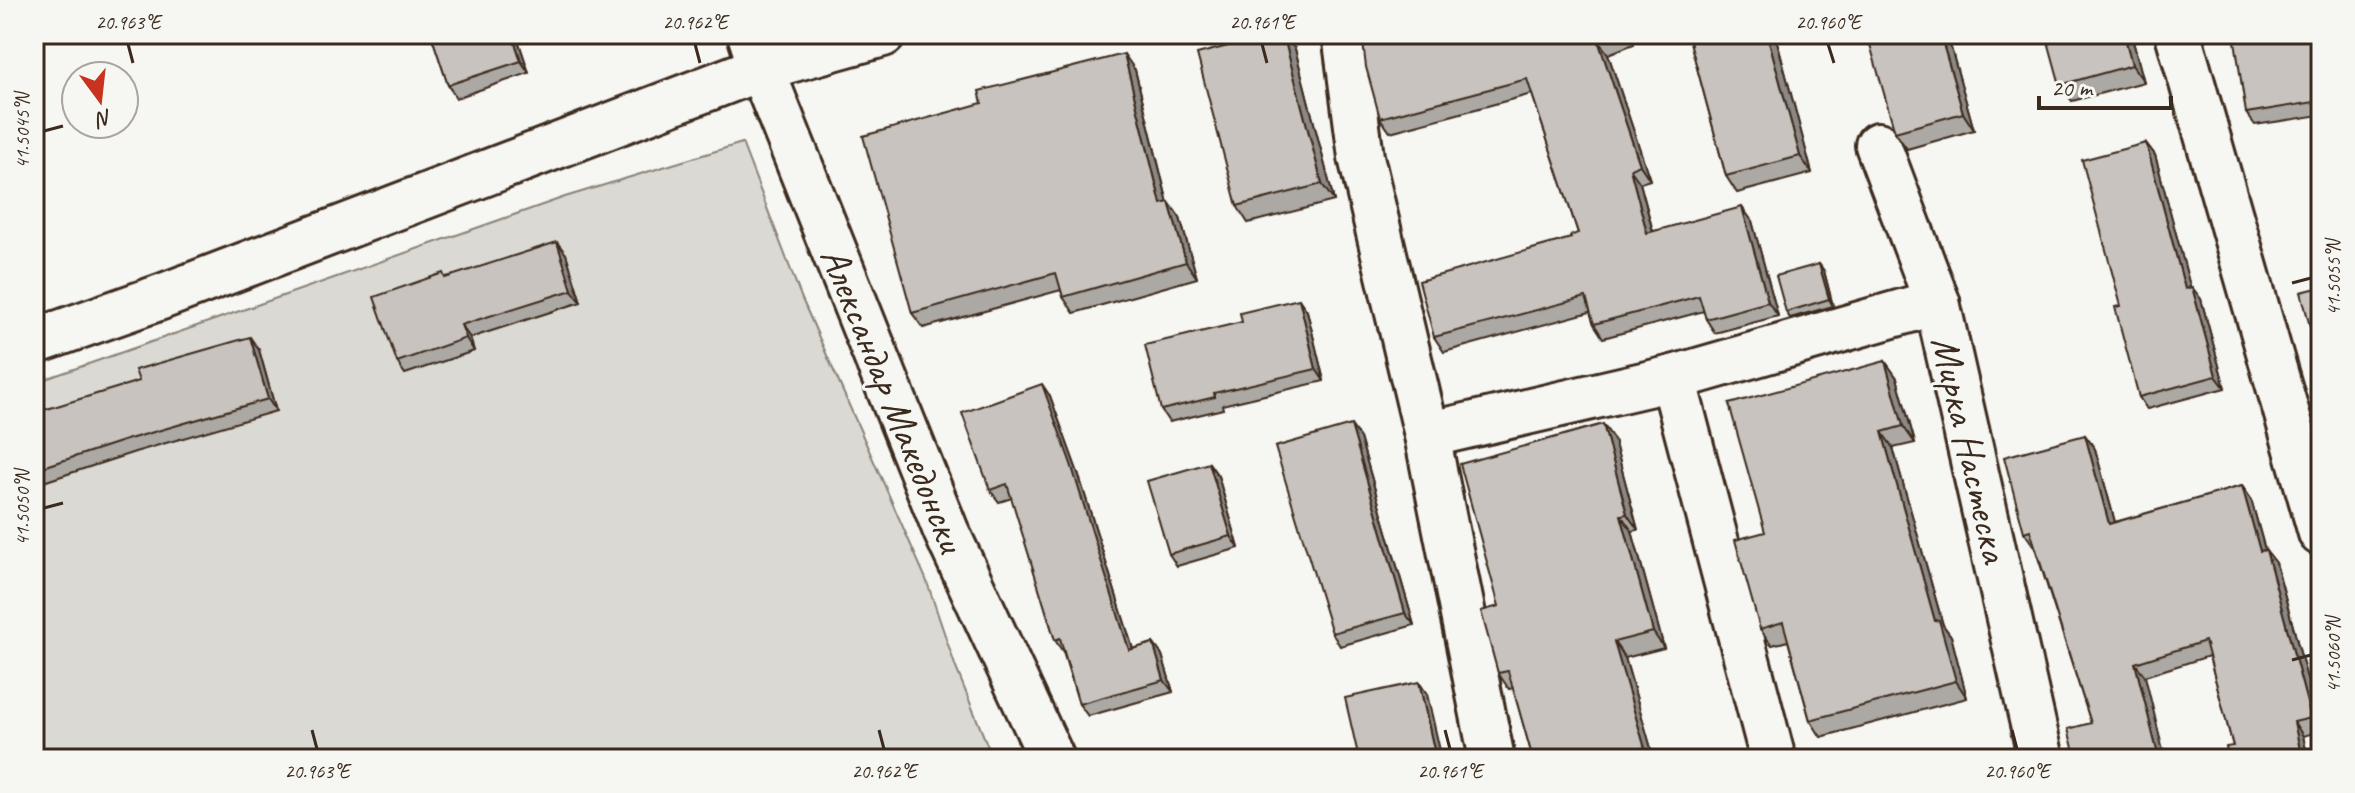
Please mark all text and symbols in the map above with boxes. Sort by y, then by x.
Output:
text: 20.963°E [95,10,163,35]
text: 20.962°E [662,10,730,35]
text: 20.961°E [1229,10,1297,35]
text: 20.960°E [1795,10,1863,35]
north arrow [60,60,140,140]
scale bar [2039,60,2171,110]
text: 20 m [2051,73,2094,103]
text: 41.5045°N [10,90,35,169]
text: N [91,103,115,135]
text: 41.5055°N [2321,237,2346,316]
street label: Александар Македонски [809,240,978,561]
street label: Мирка Настеска [1920,331,2021,570]
text: 41.5050°N [10,467,35,546]
text: 41.5060°N [2321,614,2346,693]
text: 20.963°E [284,759,352,784]
text: 20.962°E [851,759,919,784]
text: 20.961°E [1417,759,1485,784]
text: 20.960°E [1984,759,2052,784]

